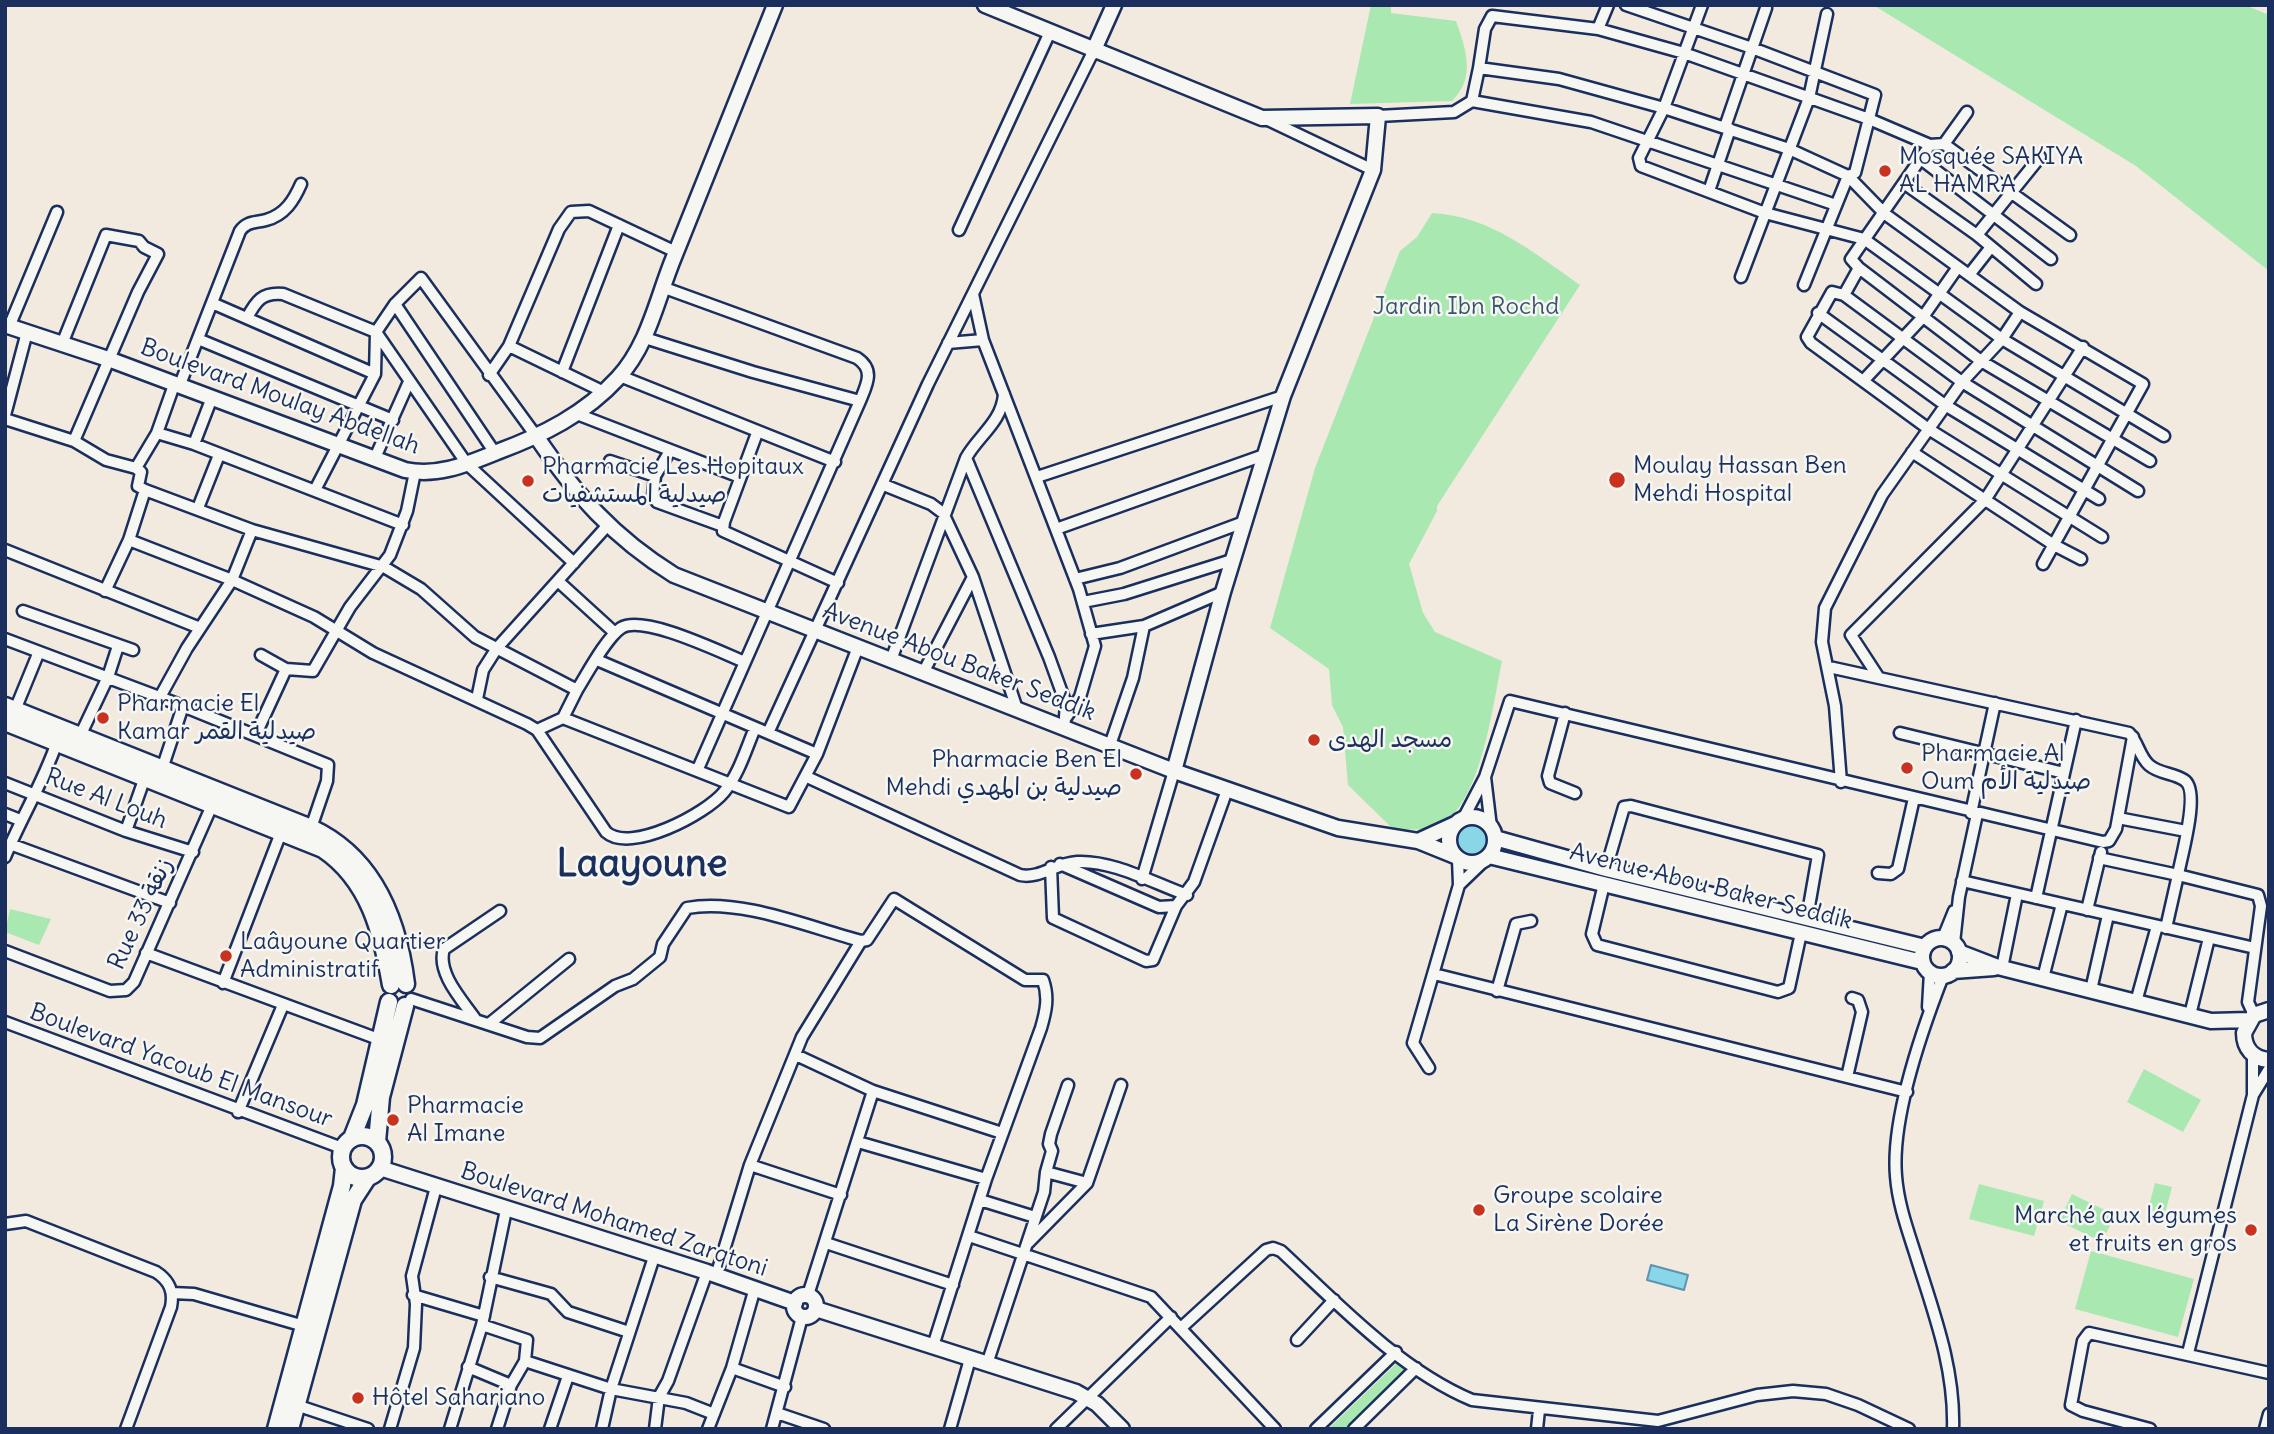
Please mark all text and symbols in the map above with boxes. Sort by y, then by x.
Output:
place label: Mosquée SAKIYA AL HAMRA [1899,143,2083,199]
marker: Mosquée SAKIYA AL HAMRA [1877,163,1893,179]
park label: Jardin Ibn Rochd [1373,293,1559,321]
street label: Boulevard Moulay Abdellah [136,333,424,461]
place label: Moulay Hassan Ben Mehdi Hospital [1633,452,1847,508]
place label: Pharmacie Les Hopitaux صيدلية المستشفيات [542,453,804,509]
marker: Moulay Hassan Ben Mehdi Hospital [1607,470,1627,490]
marker: Pharmacie Les Hopitaux صيدلية المستشفيات [520,473,536,489]
street label: Avenue Abou Baker Seddik [818,597,1100,727]
place label: Pharmacie El Kamar صيدلية القمر [117,690,316,746]
marker: Pharmacie El Kamar صيدلية القمر [95,710,111,726]
place label: مسجد الهدى [1328,726,1452,754]
marker: مسجد الهدى [1306,732,1322,748]
place label: Pharmacie Al Oum صيدلية الأم [1921,740,2091,796]
place label: Pharmacie Ben El Mehdi صيدلية بن المهدي [886,746,1122,802]
marker: Pharmacie Al Oum صيدلية الأم [1899,760,1915,776]
street label: Rue Al Louh [41,763,171,835]
marker: Pharmacie Ben El Mehdi صيدلية بن المهدي [1128,766,1144,782]
street label: Avenue Abou Baker Seddik [1567,838,1855,936]
district label: Laayoune [556,842,728,888]
street label: Rue 33 زنقة [103,854,179,974]
place label: Laâyoune Quartier Administratif [240,928,445,984]
marker: Laâyoune Quartier Administratif [218,948,234,964]
street label: Boulevard Yacoub El Mansour [26,998,336,1134]
place label: Pharmacie Al Imane [407,1092,524,1148]
marker: Pharmacie Al Imane [385,1112,401,1128]
street label: Boulevard Mohamed Zarqtoni [457,1157,771,1283]
place label: Groupe scolaire La Sirène Dorée [1493,1182,1664,1238]
marker: Groupe scolaire La Sirène Dorée [1471,1202,1487,1218]
place label: Marché aux légumes et fruits en gros [2014,1202,2237,1258]
marker: Marché aux légumes et fruits en gros [2243,1222,2259,1238]
place label: Hôtel Sahariano [372,1384,545,1412]
marker: Hôtel Sahariano [350,1390,366,1406]

